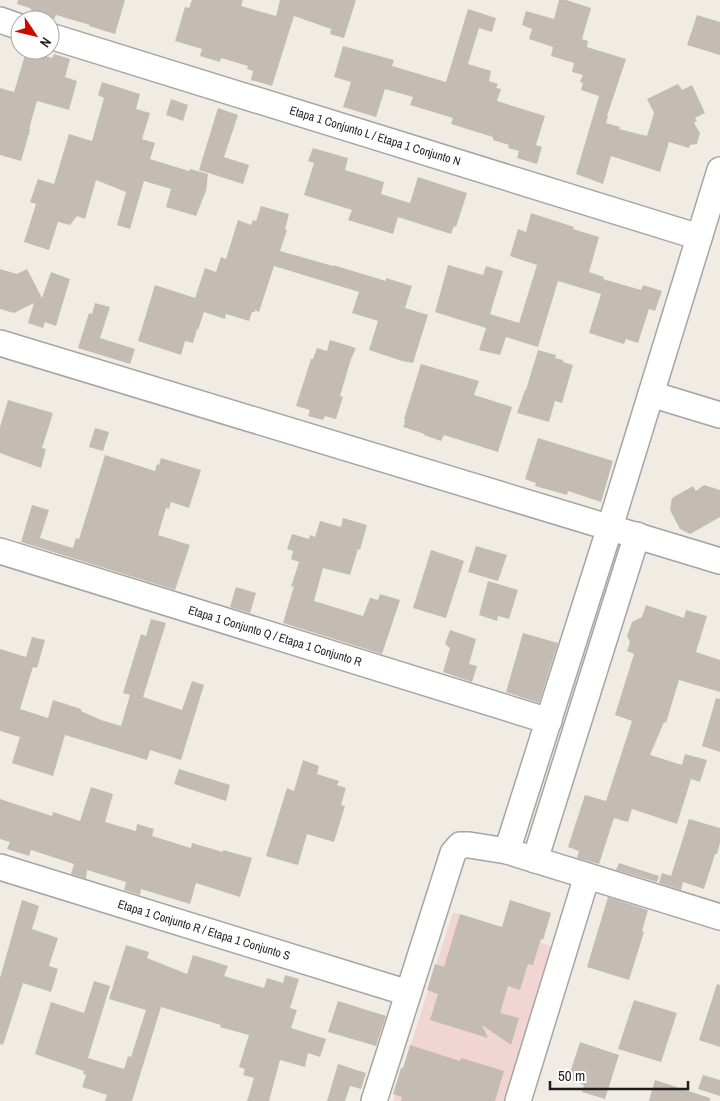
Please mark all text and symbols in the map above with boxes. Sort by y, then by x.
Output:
north arrow [10,10,60,60]
text: N [36,34,55,51]
street label: Etapa 1 Conjunto L / Etapa 1 Conjunto N [288,102,462,170]
street label: Etapa 1 Conjunto Q / Etapa 1 Conjunto R [186,602,364,670]
street label: Etapa 1 Conjunto R / Etapa 1 Conjunto S [116,896,293,964]
scale bar [550,1058,688,1090]
text: 50 m [558,1065,585,1086]

